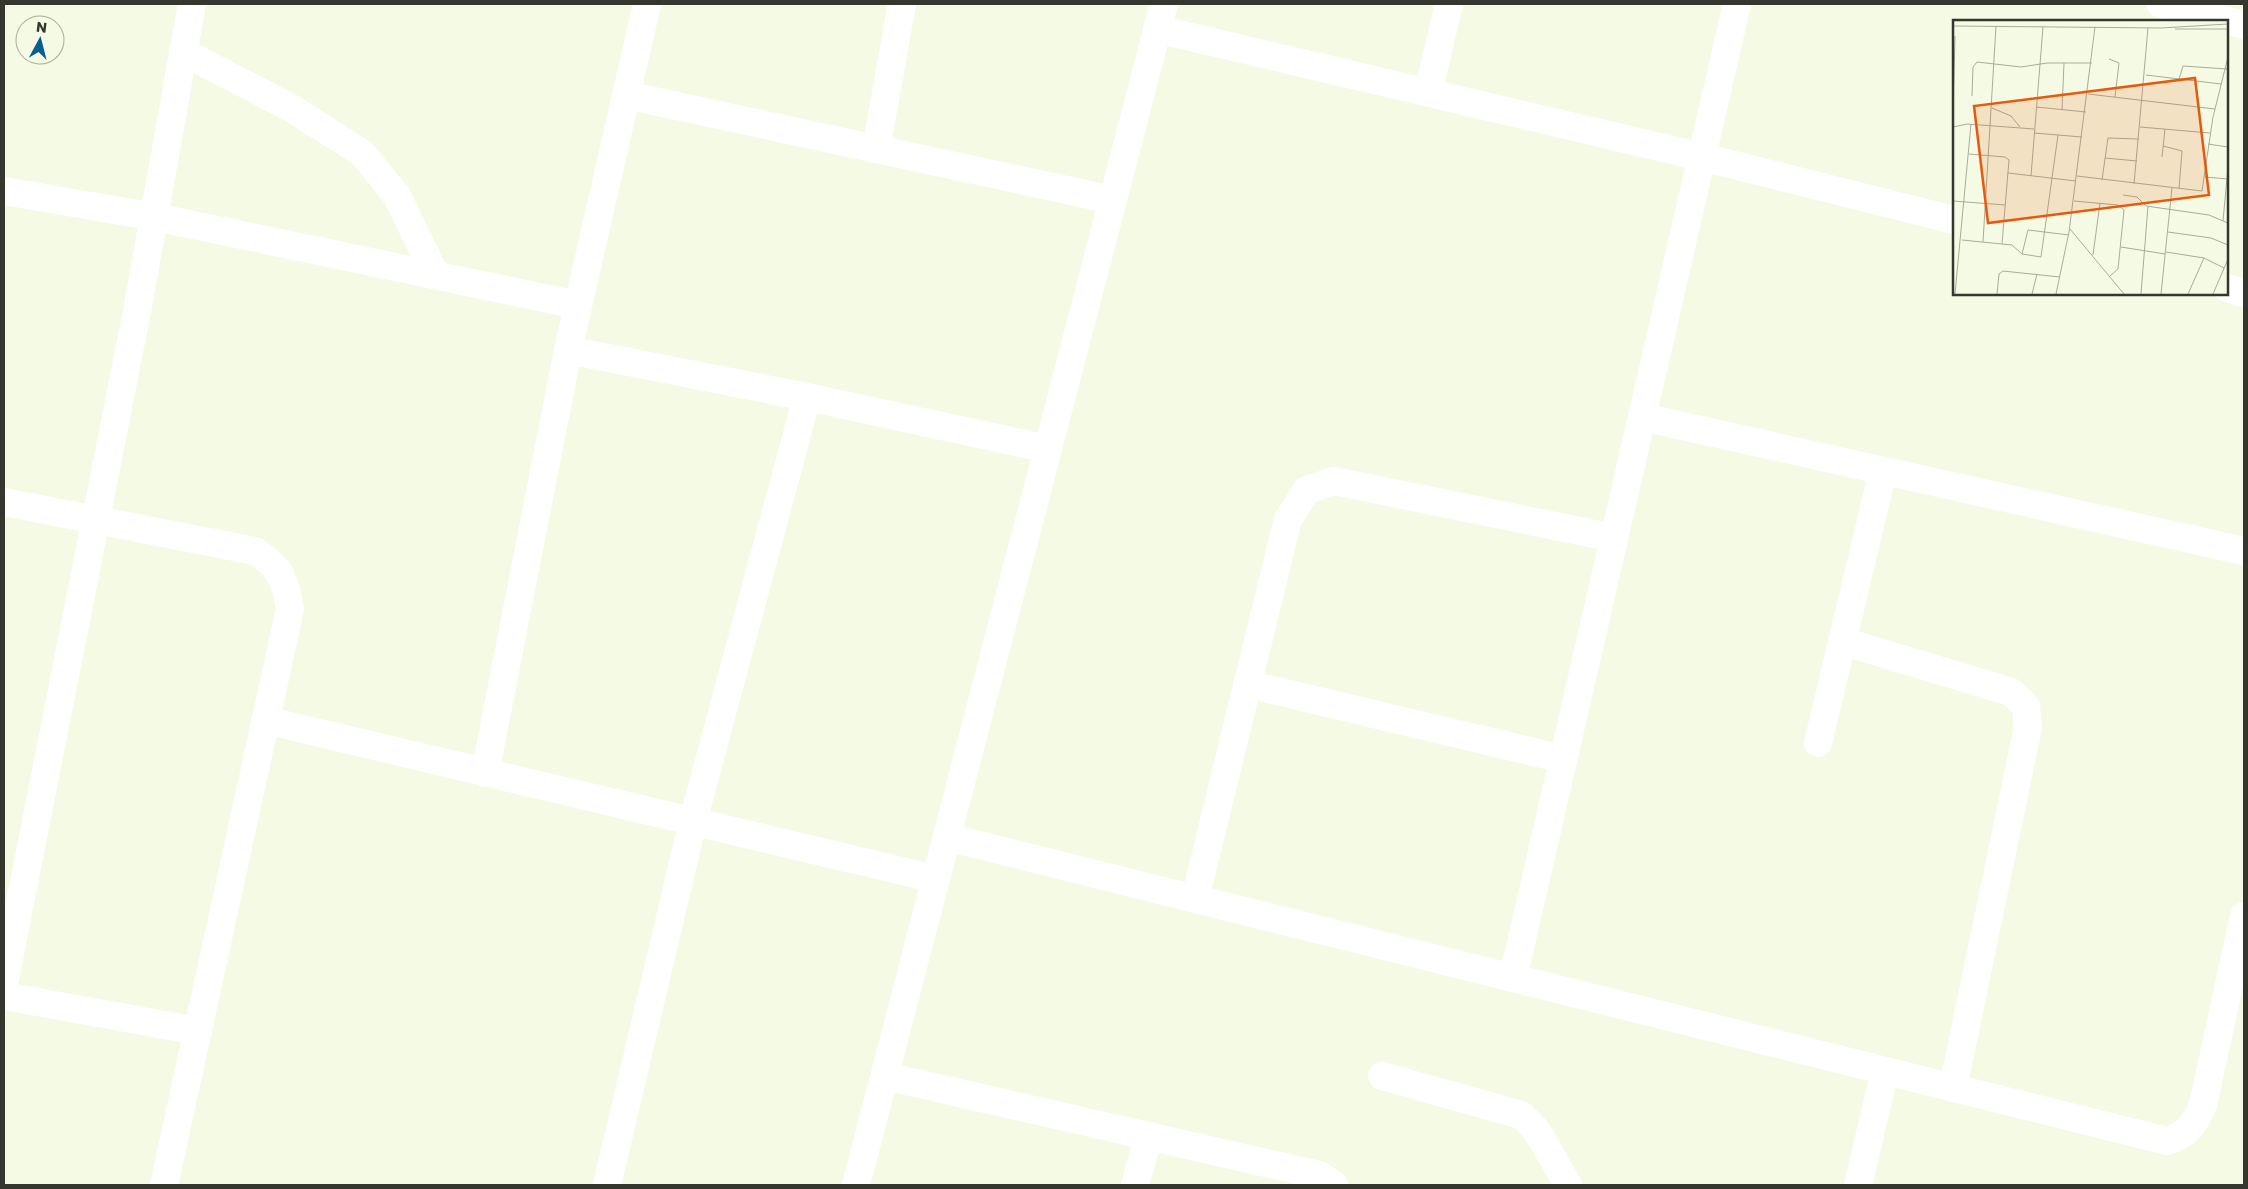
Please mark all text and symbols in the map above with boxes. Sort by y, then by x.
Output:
north arrow [15,15,65,65]
text: N [35,17,48,38]
inset map [1953,20,2228,295]

